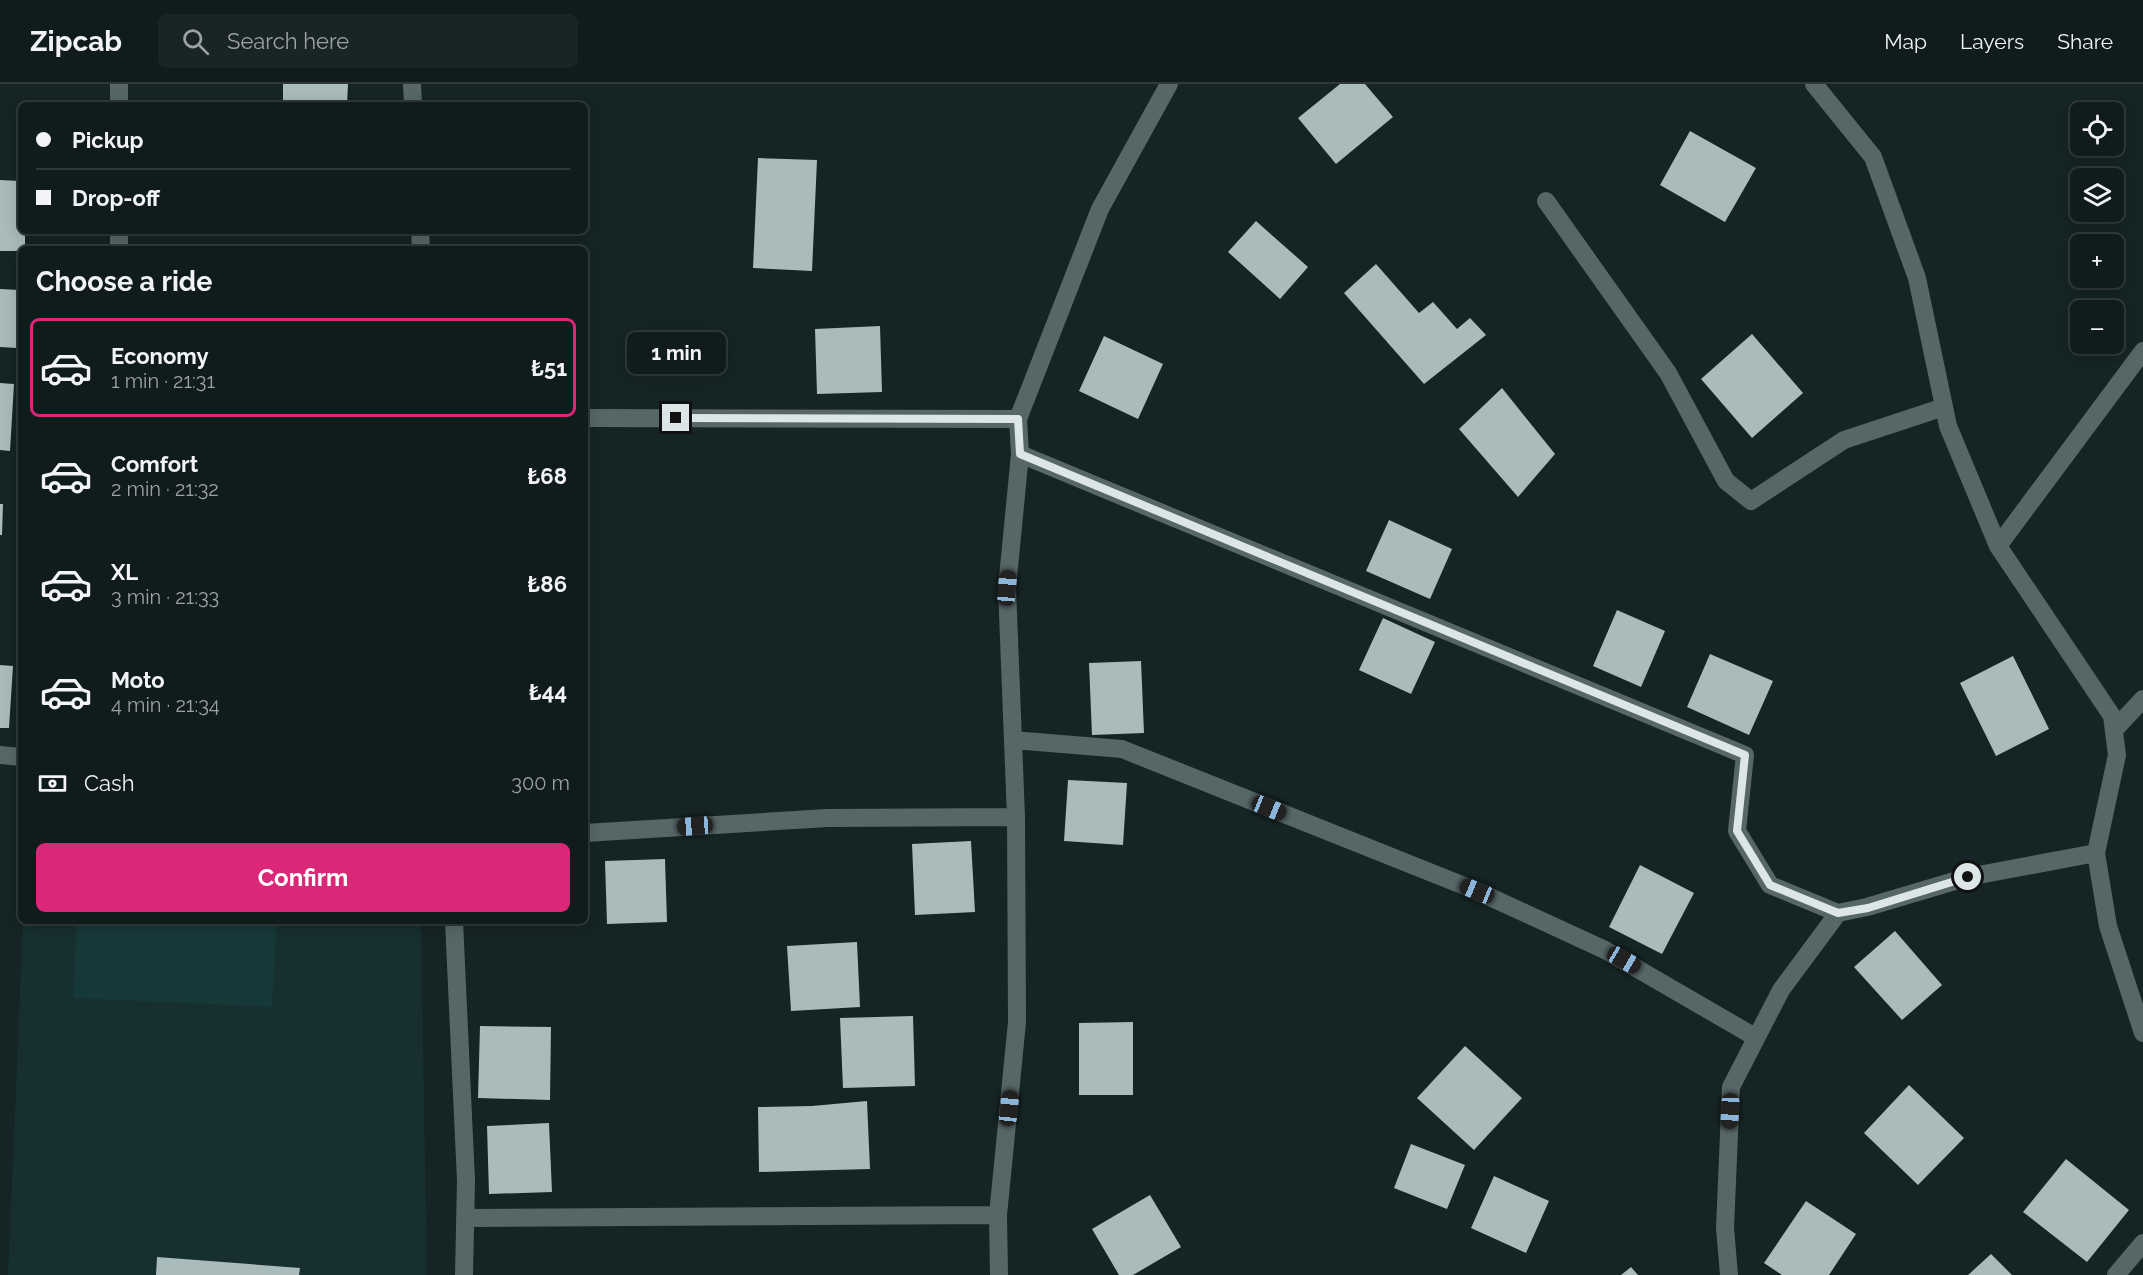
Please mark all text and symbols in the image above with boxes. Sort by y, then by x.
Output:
search box [158,14,578,68]
text: Zipcab [30,25,122,58]
icon: search [179,25,212,58]
text: Search here [227,28,349,54]
text: Map [1884,29,1927,54]
text: Layers [1960,29,2024,54]
text: Share [2057,29,2113,54]
map controls [2070,102,2124,354]
button: locate [2070,102,2124,156]
text: Pickup [72,127,144,153]
button: layers [2070,168,2124,222]
text: Drop-off [72,185,160,211]
button: + [2070,234,2124,288]
text: Choose a ride [36,266,212,297]
button: − [2070,300,2124,354]
callout: 1 min [626,331,726,373]
icon: car [39,341,93,395]
text: 1 min [651,341,702,365]
text: Economy [111,343,209,369]
text: ₺51 [531,355,567,381]
text: 1 min · 21:31 [111,369,215,393]
route end [662,404,689,431]
icon: car [39,449,93,503]
text: Comfort [111,451,198,477]
text: ₺68 [527,463,567,489]
text: 2 min · 21:32 [111,477,219,501]
icon: car [39,557,93,611]
text: XL [111,559,138,585]
car [996,569,1018,607]
text: ₺86 [527,571,567,597]
text: 3 min · 21:33 [111,585,219,609]
icon: car [39,665,93,719]
text: Moto [111,667,165,693]
text: ₺44 [529,679,567,705]
text: 4 min · 21:34 [111,693,220,717]
icon: cash [36,767,69,800]
text: Cash [84,770,135,796]
text: 300 m [511,771,570,795]
car [1249,793,1289,823]
car [676,816,714,836]
button: Confirm [36,843,570,912]
route start [1954,863,1981,890]
car [1457,876,1497,906]
car [1604,943,1644,977]
car [998,1089,1020,1127]
car [1720,1093,1740,1129]

